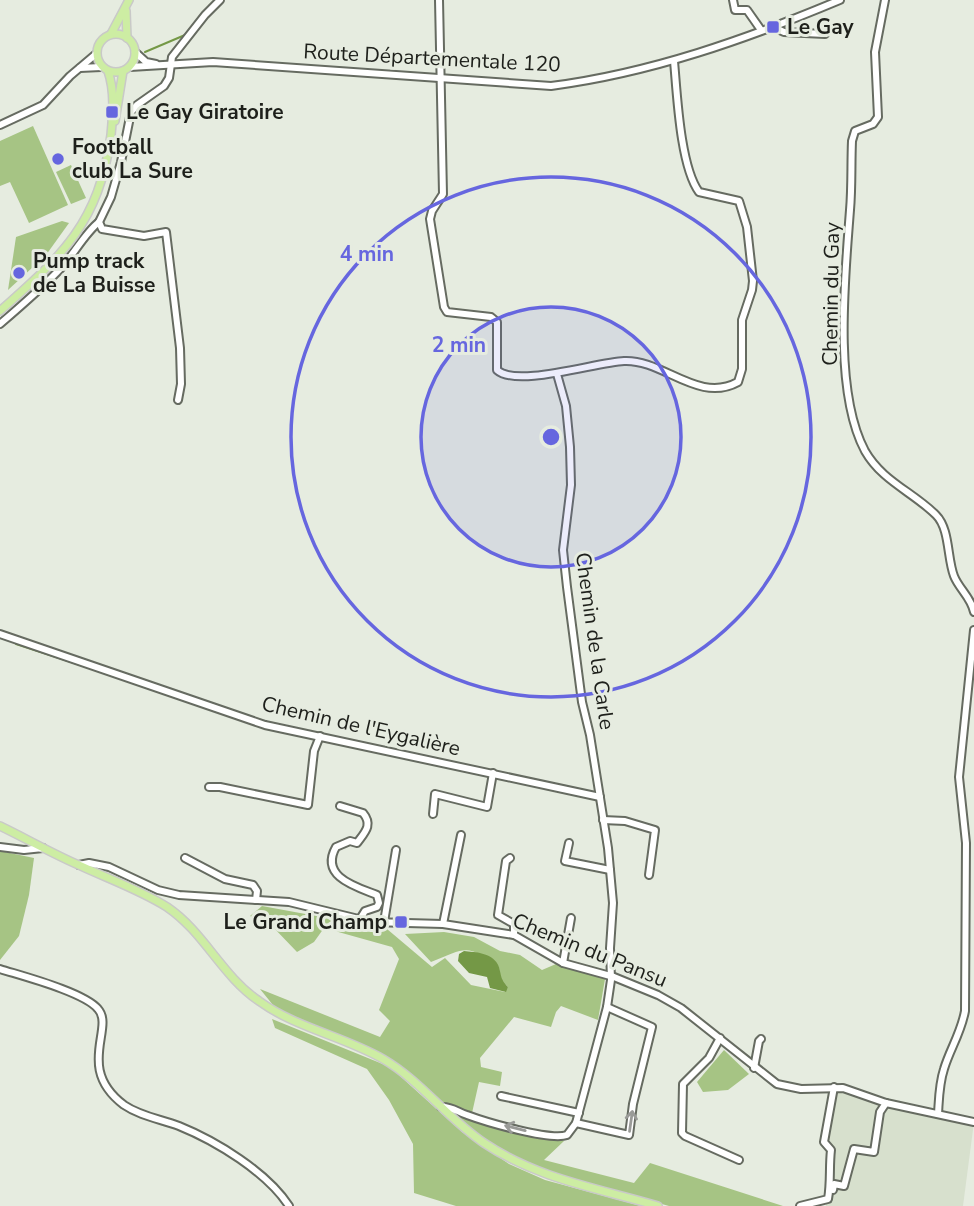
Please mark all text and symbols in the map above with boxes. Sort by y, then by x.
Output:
place label: Le Gay [787,13,855,41]
marker: Le Gay [765,19,781,35]
street label: Route Départementale 120 [303,37,561,79]
place label: Le Gay Giratoire [126,98,284,126]
marker: Le Gay Giratoire [104,104,120,120]
place label: Football club La Sure [72,133,193,185]
marker: Football club La Sure [50,151,66,167]
street label: Chemin du Gay [816,222,846,366]
text: 4 min [340,240,394,268]
place label: Pump track de La Buisse [33,247,155,299]
marker: Pump track de La Buisse [11,265,27,281]
text: 2 min [432,331,486,359]
centre of rings [539,425,563,449]
street label: Chemin de la Carle [569,551,621,731]
street label: Chemin de l'Eygalière [259,689,463,763]
street label: Chemin du Pansu [508,906,672,994]
place label: Le Grand Champ [224,908,387,936]
marker: Le Grand Champ [393,914,409,930]
one-way arrow [624,1110,637,1132]
one-way arrow [504,1121,527,1134]

